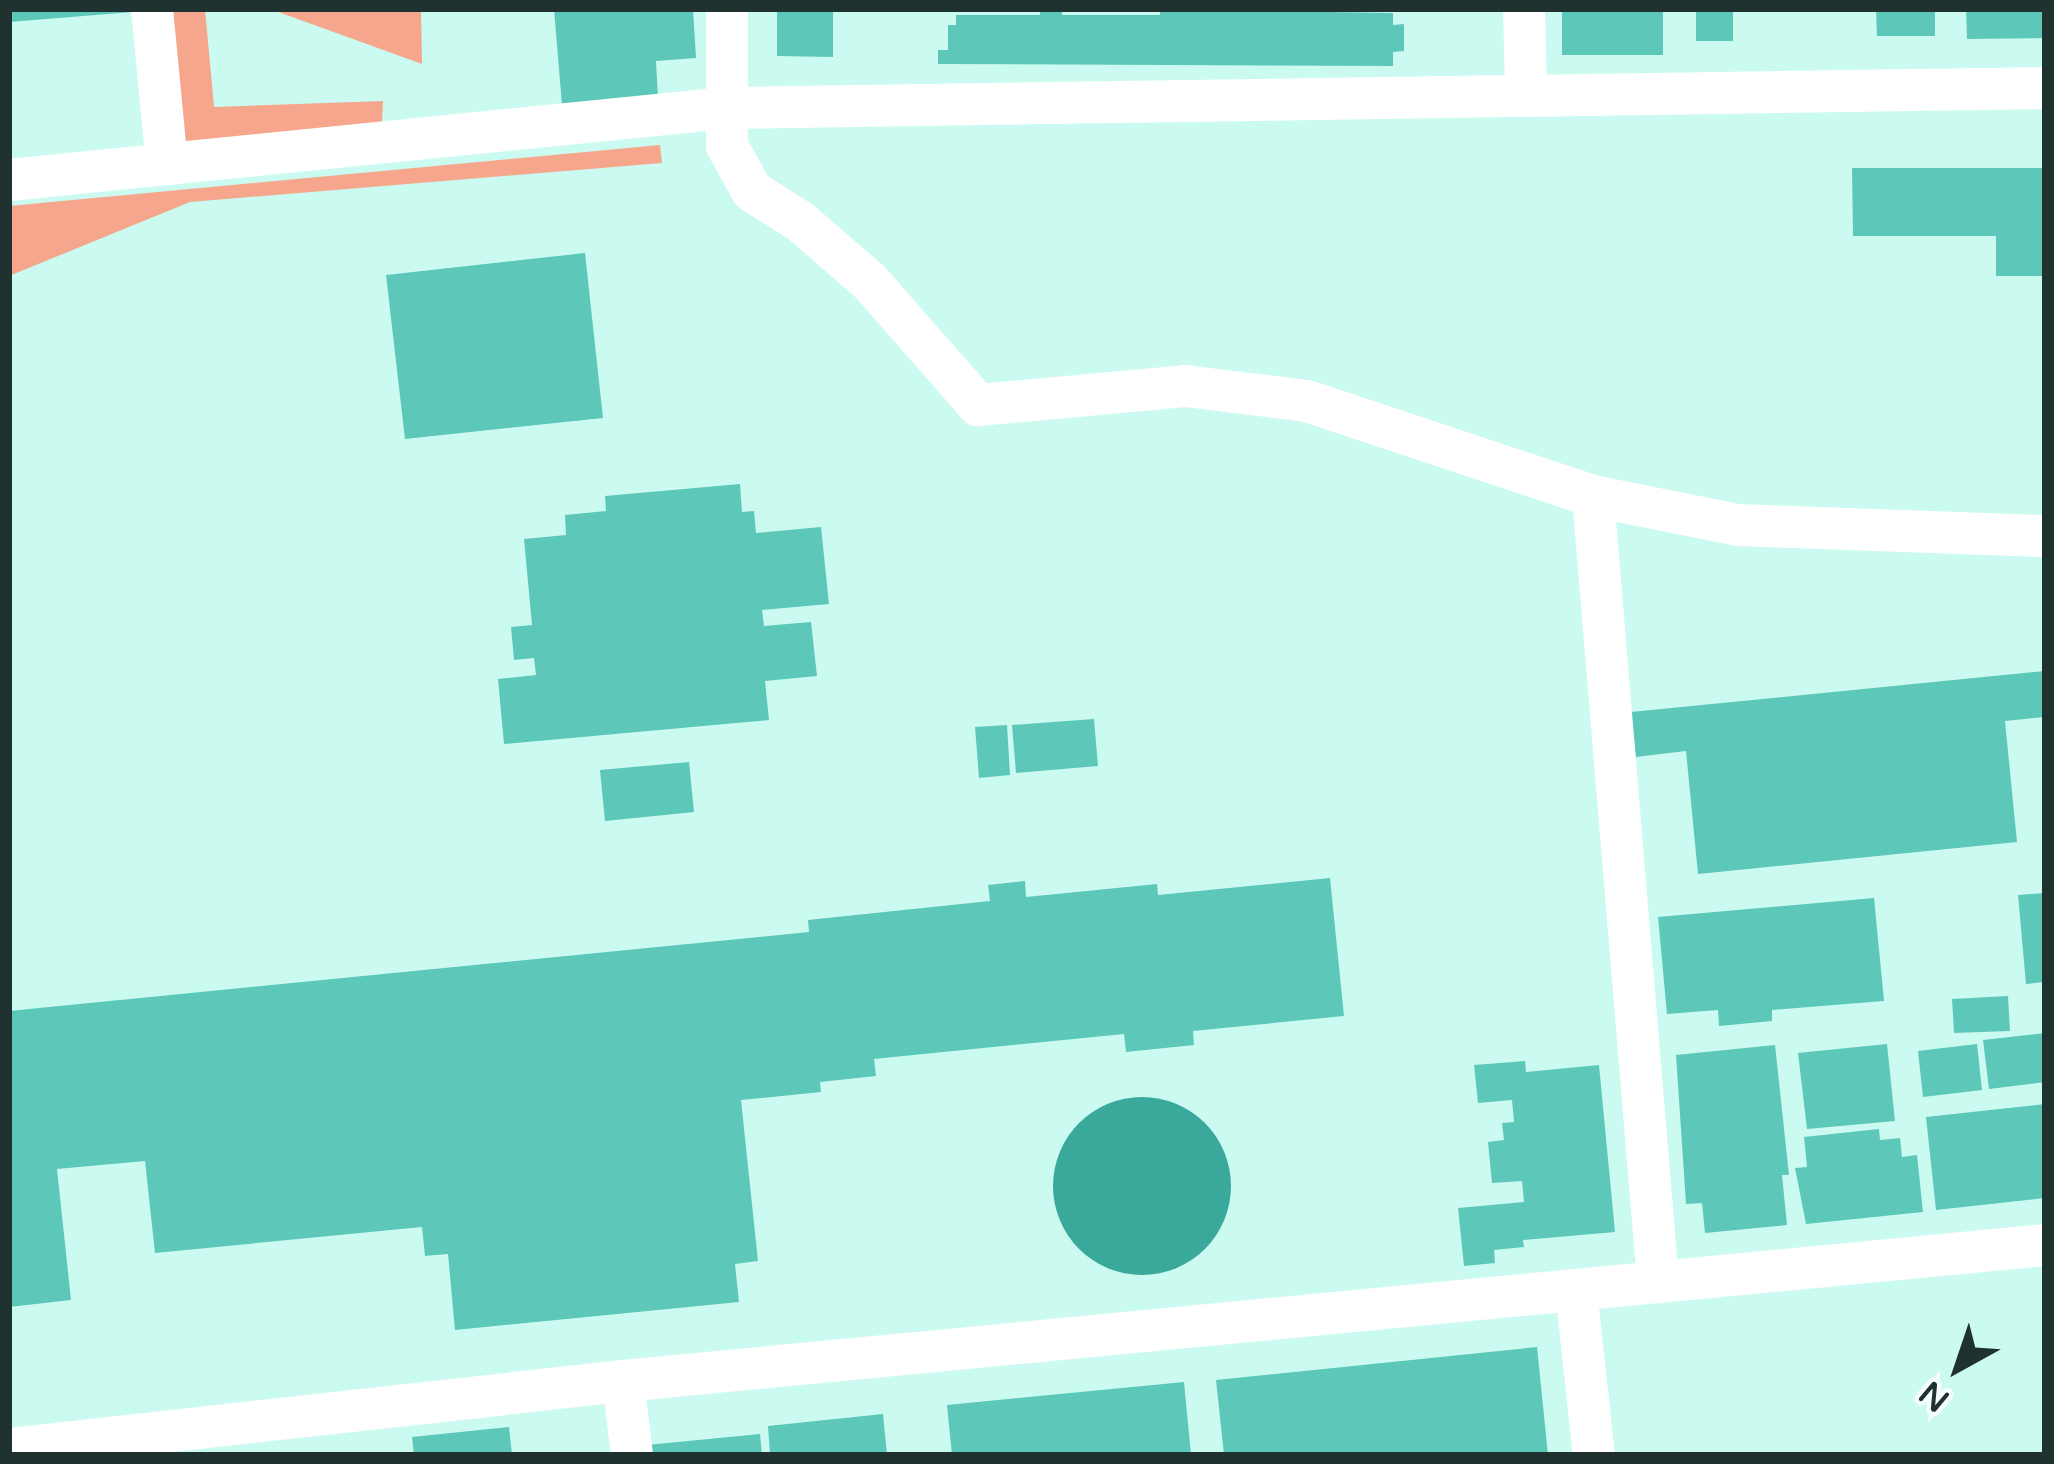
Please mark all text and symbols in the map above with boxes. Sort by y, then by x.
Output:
north arrow [1898,1308,2018,1428]
text: N [1912,1373,1957,1419]

